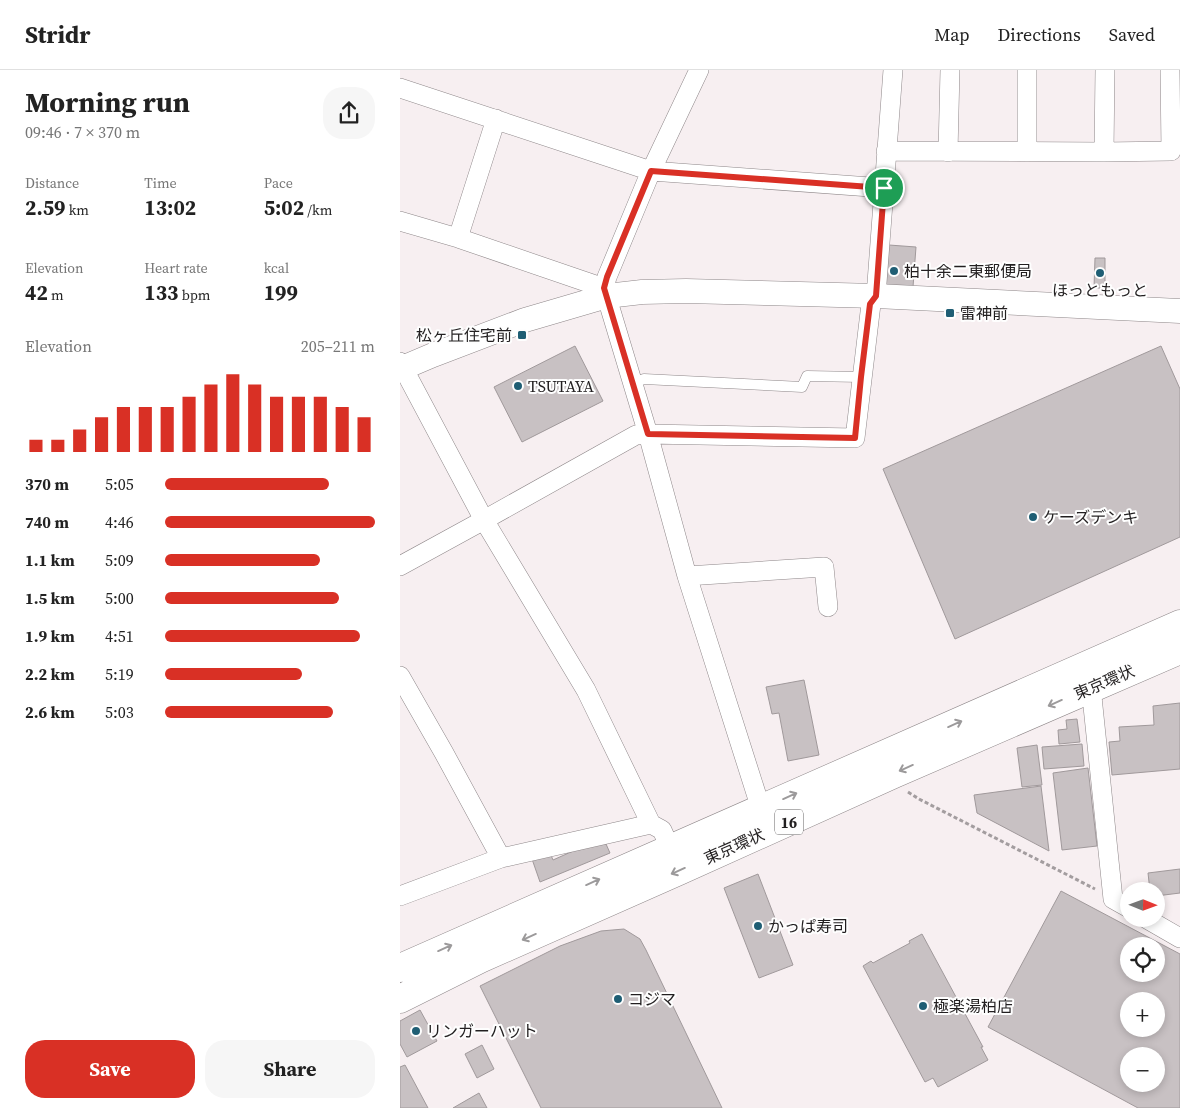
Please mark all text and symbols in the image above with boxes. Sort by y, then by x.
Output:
text: Stridr [25,18,91,51]
text: Map [934,22,970,47]
text: Directions [998,22,1081,47]
text: Saved [1109,22,1155,47]
text: Morning run [25,83,190,121]
button: share [323,87,375,139]
text: 09:46 · 7 × 370 m [25,121,140,143]
pin [863,167,905,209]
text: Distance [25,173,79,193]
text: Time [144,173,177,193]
text: Pace [264,173,293,193]
icon: arrive [870,174,898,202]
text: 2.59 [25,193,65,222]
text: 13:02 [144,193,196,222]
text: 5:02 [264,193,304,222]
text: km [65,200,89,220]
text: /km [304,200,332,220]
text: Elevation [25,258,83,278]
text: Heart rate [144,258,208,278]
text: kcal [264,258,289,278]
place label: 柏十余二東郵便局 [904,260,1032,282]
marker: 柏十余二東郵便局 [888,265,900,277]
marker: ほっともっと [1094,267,1106,279]
text: 42 [25,278,48,307]
text: 133 [144,278,178,307]
text: 199 [264,278,298,307]
place label: ほっともっと [1052,279,1148,301]
text: m [48,285,64,305]
text: bpm [178,285,210,305]
place label: 雷神前 [960,302,1008,324]
marker: 雷神前 [944,307,956,319]
place label: 松ヶ丘住宅前 [416,324,512,346]
marker: 松ヶ丘住宅前 [516,329,528,341]
text: Elevation [25,335,92,357]
text: 205–211 m [301,335,375,357]
place label: TSUTAYA [528,375,594,397]
marker: TSUTAYA [512,380,524,392]
text: 370 m [25,473,69,495]
text: 5:05 [105,473,134,495]
place label: ケーズデンキ [1043,506,1138,528]
text: 740 m [25,511,69,533]
text: 4:46 [105,511,134,533]
marker: ケーズデンキ [1027,511,1039,523]
text: 1.1 km [25,549,75,571]
text: 5:09 [105,549,134,571]
text: 1.5 km [25,587,75,609]
text: 5:00 [105,587,134,609]
text: 1.9 km [25,625,75,647]
text: 4:51 [105,625,134,647]
street label: 東京環状 [1070,659,1138,705]
text: 2.2 km [25,663,75,685]
text: 5:19 [105,663,134,685]
one-way arrow [1048,699,1063,709]
text: 2.6 km [25,701,75,723]
text: 5:03 [105,701,134,723]
one-way arrow [947,718,962,728]
one-way arrow [899,764,914,774]
one-way arrow [782,791,797,801]
road number: 16 [775,810,803,834]
street label: 東京環状 [700,823,768,869]
one-way arrow [671,867,686,877]
one-way arrow [585,877,600,887]
north arrow [1120,882,1165,928]
map controls [1120,882,1165,1092]
place label: かっぱ寿司 [768,915,848,937]
marker: かっぱ寿司 [752,920,764,932]
one-way arrow [522,933,537,943]
button: locate [1120,937,1165,982]
one-way arrow [437,943,452,953]
place label: コジマ [628,988,676,1010]
button: + [1120,992,1165,1037]
marker: コジマ [612,993,624,1005]
place label: 極楽湯柏店 [933,995,1013,1017]
marker: 極楽湯柏店 [917,1000,929,1012]
place label: リンガーハット [426,1020,538,1042]
marker: リンガーハット [410,1025,422,1037]
button: Save [25,1040,195,1098]
button: Share [205,1040,375,1098]
button: − [1120,1047,1165,1092]

